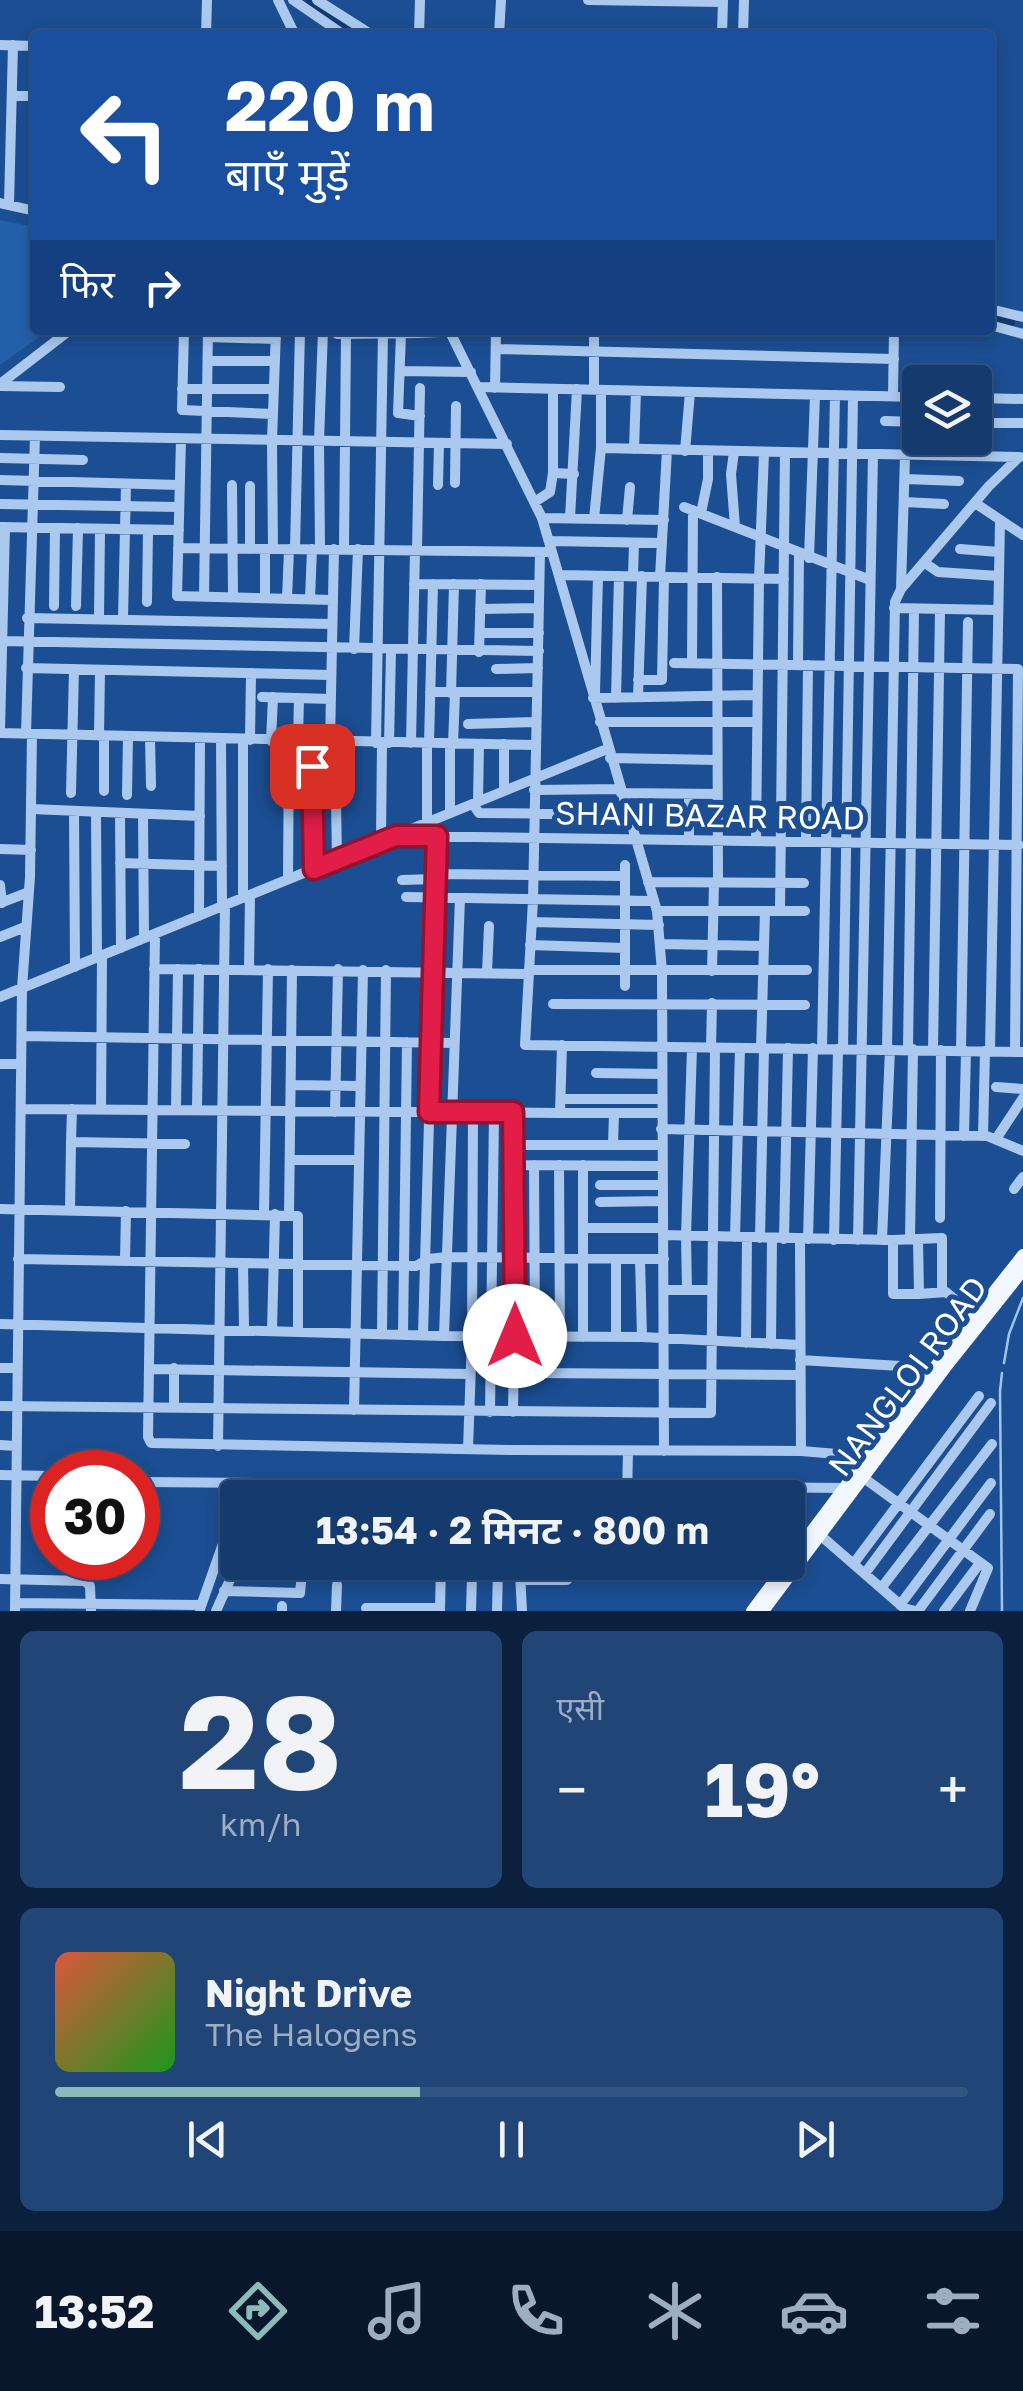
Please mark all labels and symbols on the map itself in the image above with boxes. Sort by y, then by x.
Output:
pin [270,724,355,809]
street label: SHANI BAZAR ROAD [555,793,865,837]
street label: NANGLOI ROAD [820,1269,994,1483]
position arrow [463,1284,567,1388]
speed limit sign: 30 [30,1450,160,1580]

